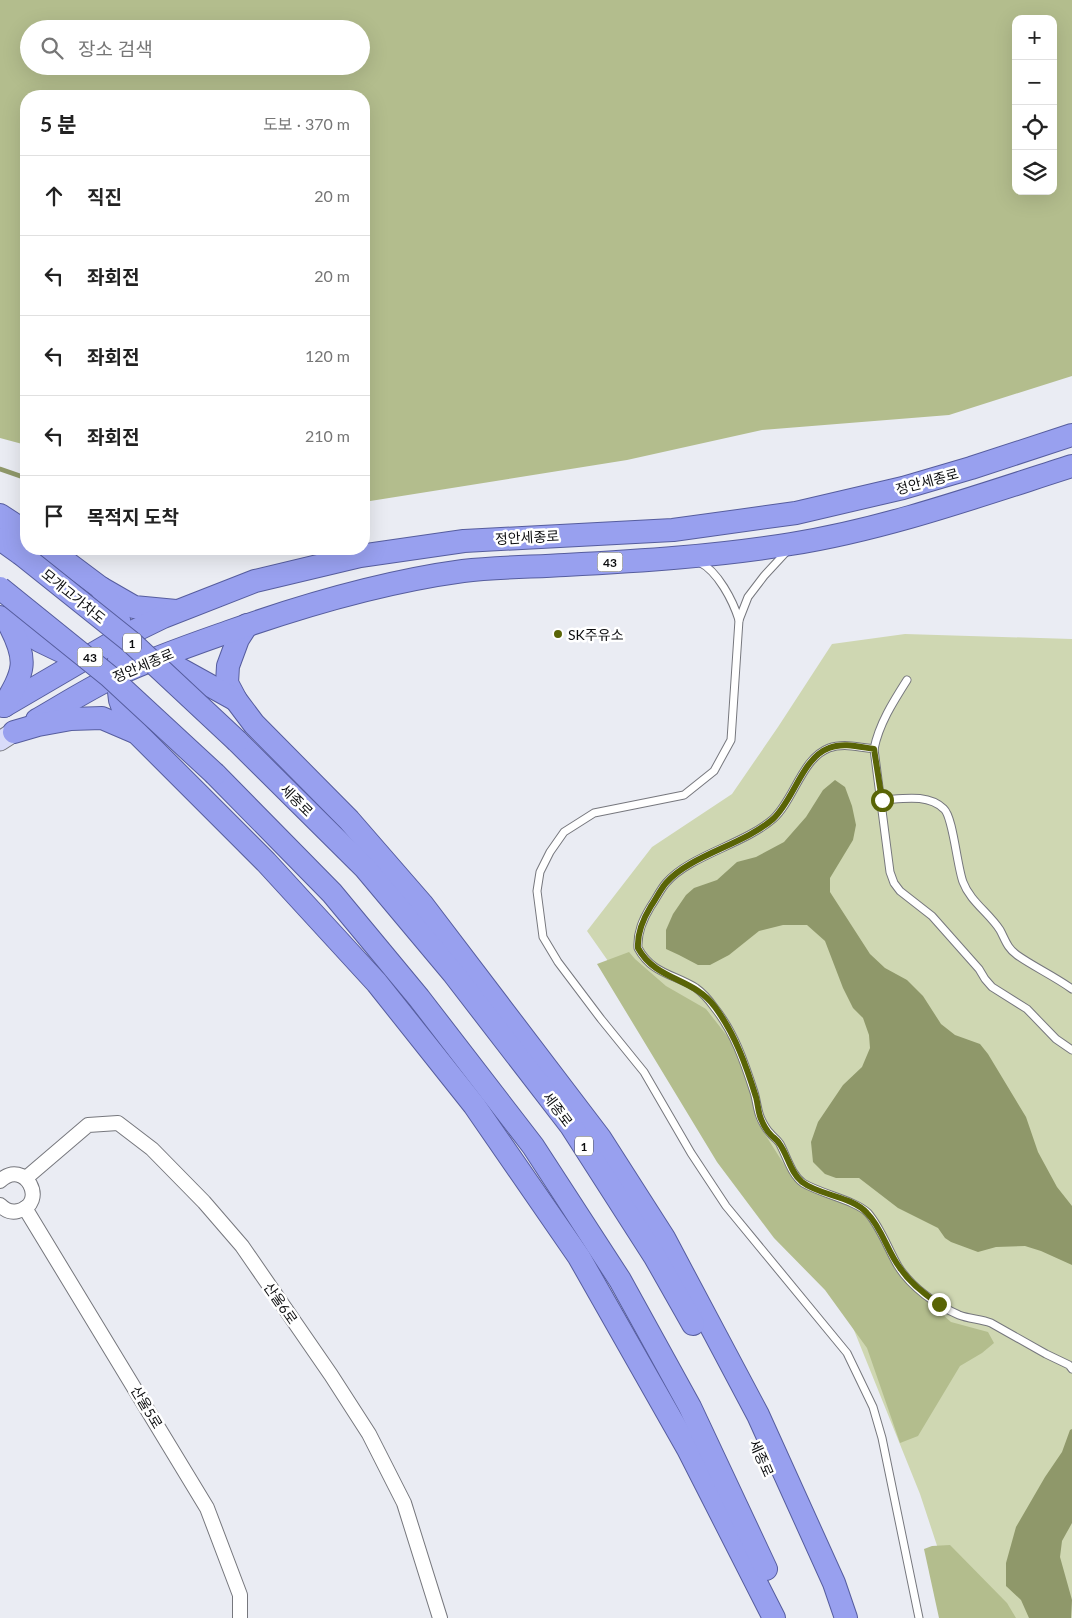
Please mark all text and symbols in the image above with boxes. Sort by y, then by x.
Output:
map controls [1012,15,1057,195]
button: + [1012,15,1057,60]
search box [20,20,370,75]
icon: search [38,34,66,62]
text: 장소 검색 [78,37,153,60]
button: − [1012,60,1057,105]
button: locate [1012,105,1057,150]
text: 5 분 [40,111,77,136]
text: 도보 · 370 m [263,114,350,133]
button: layers [1012,150,1057,195]
icon: ahead [40,182,68,210]
text: 직진 [87,185,122,208]
text: 20 m [314,186,350,205]
icon: left [40,262,68,290]
text: 좌회전 [87,265,139,288]
text: 20 m [314,266,350,285]
icon: left [40,342,68,370]
text: 좌회전 [87,345,139,368]
text: 120 m [305,346,350,365]
icon: left [40,422,68,450]
text: 좌회전 [87,425,139,448]
text: 210 m [305,426,350,445]
street label: 정안세종로 [894,464,960,498]
icon: arrive [40,502,68,530]
text: 목적지 도착 [87,505,179,528]
street label: 정안세종로 [494,527,560,547]
road number: 43 [598,552,622,572]
street label: 모개고가차도 [39,565,109,627]
place label: SK주유소 [568,626,624,643]
marker: SK주유소 [552,628,564,640]
road number: 1 [123,634,141,652]
street label: 정안세종로 [110,645,176,685]
road number: 43 [78,648,102,666]
street label: 세종로 [277,780,317,820]
route start [871,789,894,812]
street label: 세종로 [540,1088,576,1130]
road number: 1 [575,1136,593,1156]
street label: 산울6로 [261,1279,301,1327]
route end [928,1293,951,1316]
street label: 산울5로 [128,1383,166,1432]
street label: 세종로 [746,1437,778,1479]

